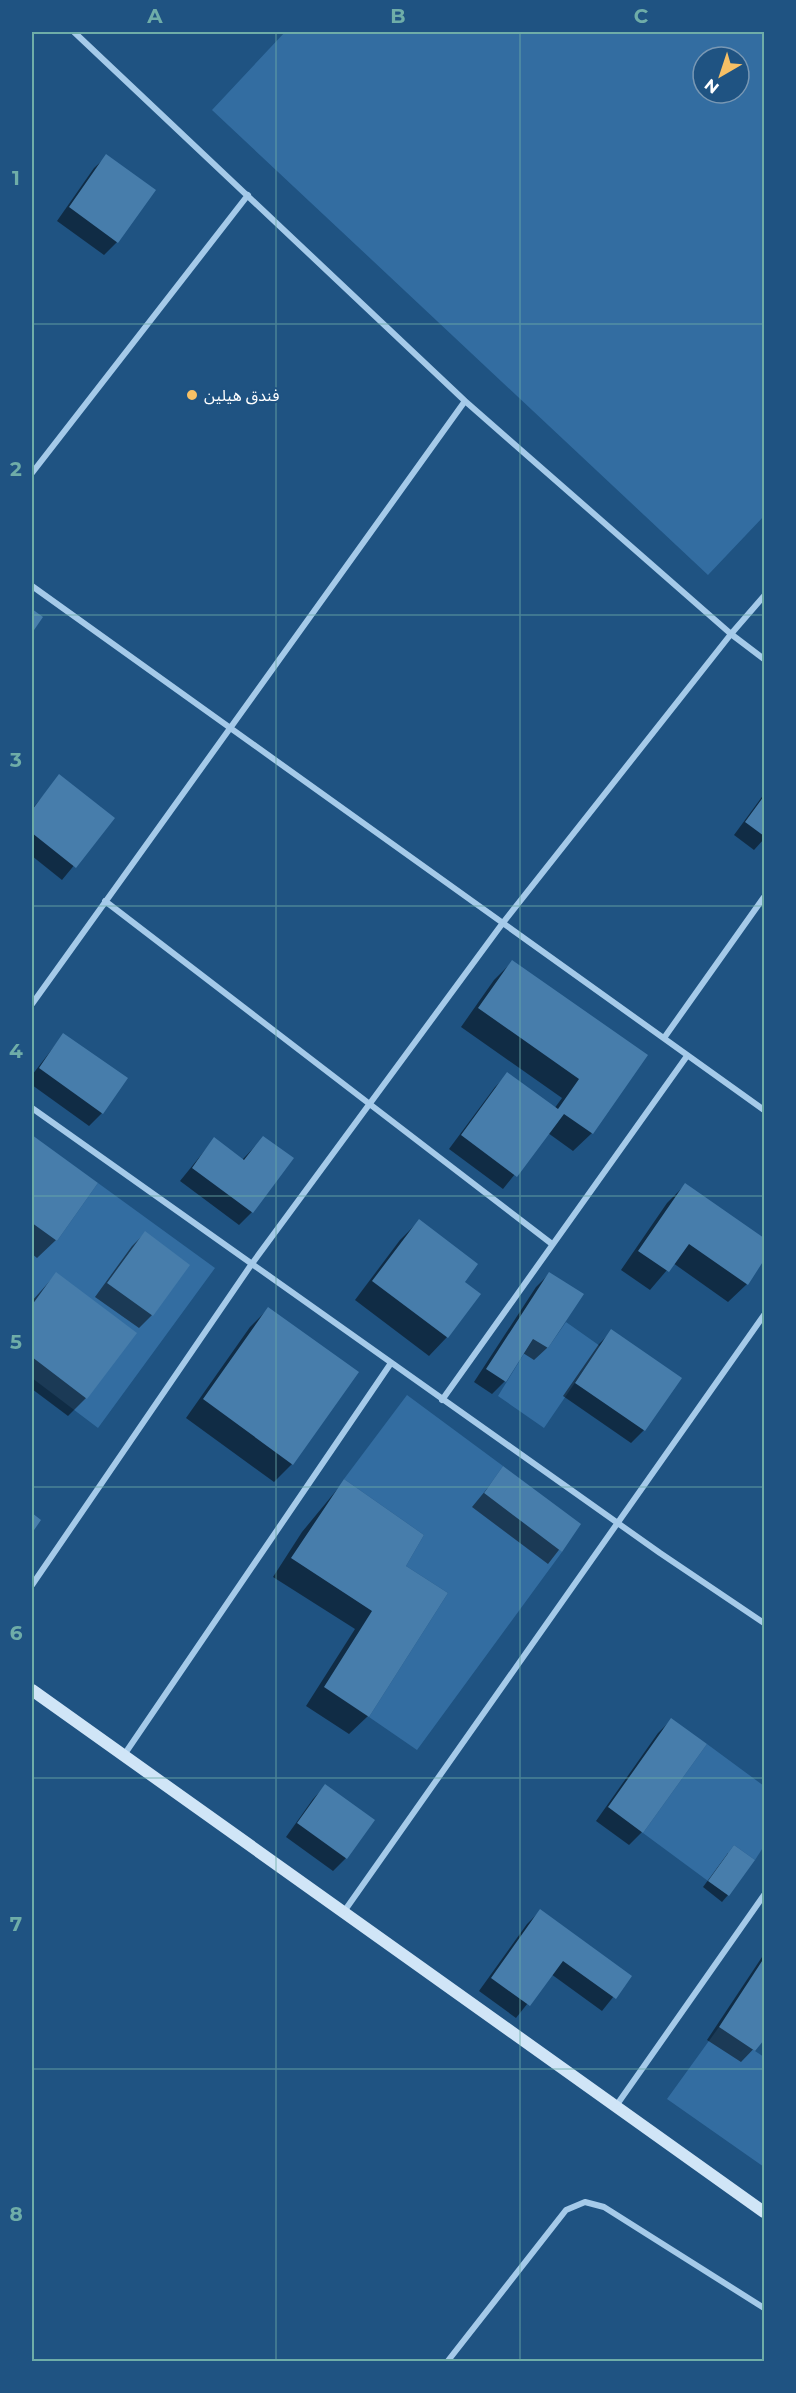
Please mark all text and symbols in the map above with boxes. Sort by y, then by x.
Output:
text: A [146,4,163,28]
text: B [390,4,406,28]
text: C [634,4,649,28]
north arrow [691,45,751,105]
text: N [701,75,723,98]
text: 1 [12,166,20,190]
place label: فندق هيلين [204,386,279,405]
marker: فندق هيلين [185,388,199,402]
text: 2 [10,457,22,481]
text: 3 [9,748,22,772]
text: 4 [9,1039,23,1063]
text: 5 [10,1330,22,1354]
text: 6 [10,1621,23,1645]
text: 7 [10,1912,22,1936]
text: 8 [9,2202,23,2226]

